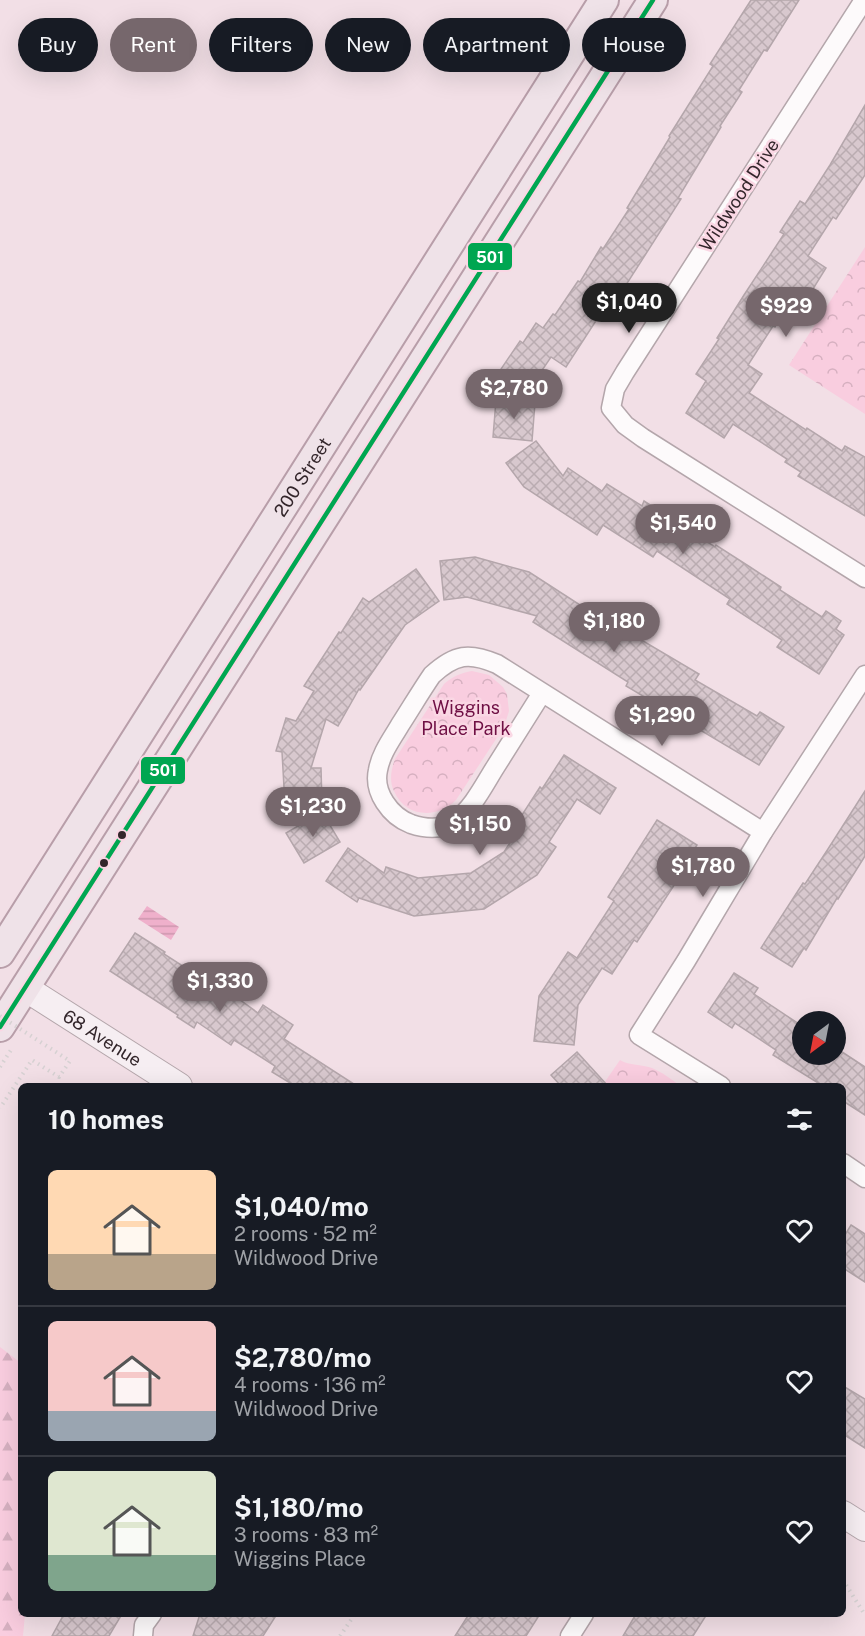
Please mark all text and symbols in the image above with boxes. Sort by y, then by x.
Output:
chip: Buy [18,18,98,72]
chip: Rent [110,18,197,72]
chip: Filters [209,18,313,72]
chip: New [325,18,411,72]
chip: Apartment [423,18,570,72]
chip: House [582,18,686,72]
street label: Wildwood Drive [695,135,783,255]
line badge: 501 [467,242,513,271]
text: 501 [476,248,504,267]
pin: $1,040 [580,283,678,334]
pin: $929 [750,287,822,338]
text: $1,040 [596,290,662,314]
text: $929 [760,294,812,318]
pin: $2,780 [465,369,563,420]
text: $2,780 [480,376,548,400]
street label: 200 Street [269,433,335,520]
pin: $1,540 [634,504,732,555]
text: $1,540 [649,511,717,535]
pin: $1,180 [565,602,663,653]
text: $1,180 [583,609,645,633]
pin: $1,290 [613,696,711,747]
park label: Wiggins Place Park [421,697,511,739]
text: $1,290 [629,703,695,727]
line badge: 501 [140,756,186,785]
text: 501 [149,761,177,780]
pin: $1,230 [264,787,362,838]
text: $1,230 [280,794,346,818]
pin: $1,150 [431,805,529,856]
text: $1,150 [449,812,511,836]
unlabelled marker [116,829,128,841]
pin: $1,780 [654,847,752,898]
text: $1,780 [671,854,735,878]
unlabelled marker [98,857,110,869]
pin: $1,330 [171,962,269,1013]
text: $1,330 [186,969,254,993]
street label: 68 Avenue [59,1005,146,1070]
north arrow [792,1011,846,1065]
map controls [792,1011,846,1065]
icon: filters [783,1103,816,1136]
text: 10 homes [48,1104,164,1135]
text: $1,040/mo [234,1191,369,1222]
icon: home [96,1194,168,1266]
icon: heart [783,1214,816,1247]
text: 2 rooms · 52 m² [234,1222,377,1246]
text: Wildwood Drive [234,1246,378,1270]
text: $2,780/mo [234,1342,372,1373]
icon: home [96,1345,168,1417]
icon: heart [783,1365,816,1398]
text: 4 rooms · 136 m² [234,1373,386,1397]
text: Wildwood Drive [234,1397,378,1421]
text: $1,180/mo [234,1492,363,1523]
icon: home [96,1495,168,1567]
icon: heart [783,1515,816,1548]
text: 3 rooms · 83 m² [234,1523,378,1547]
text: Wiggins Place [234,1547,366,1571]

